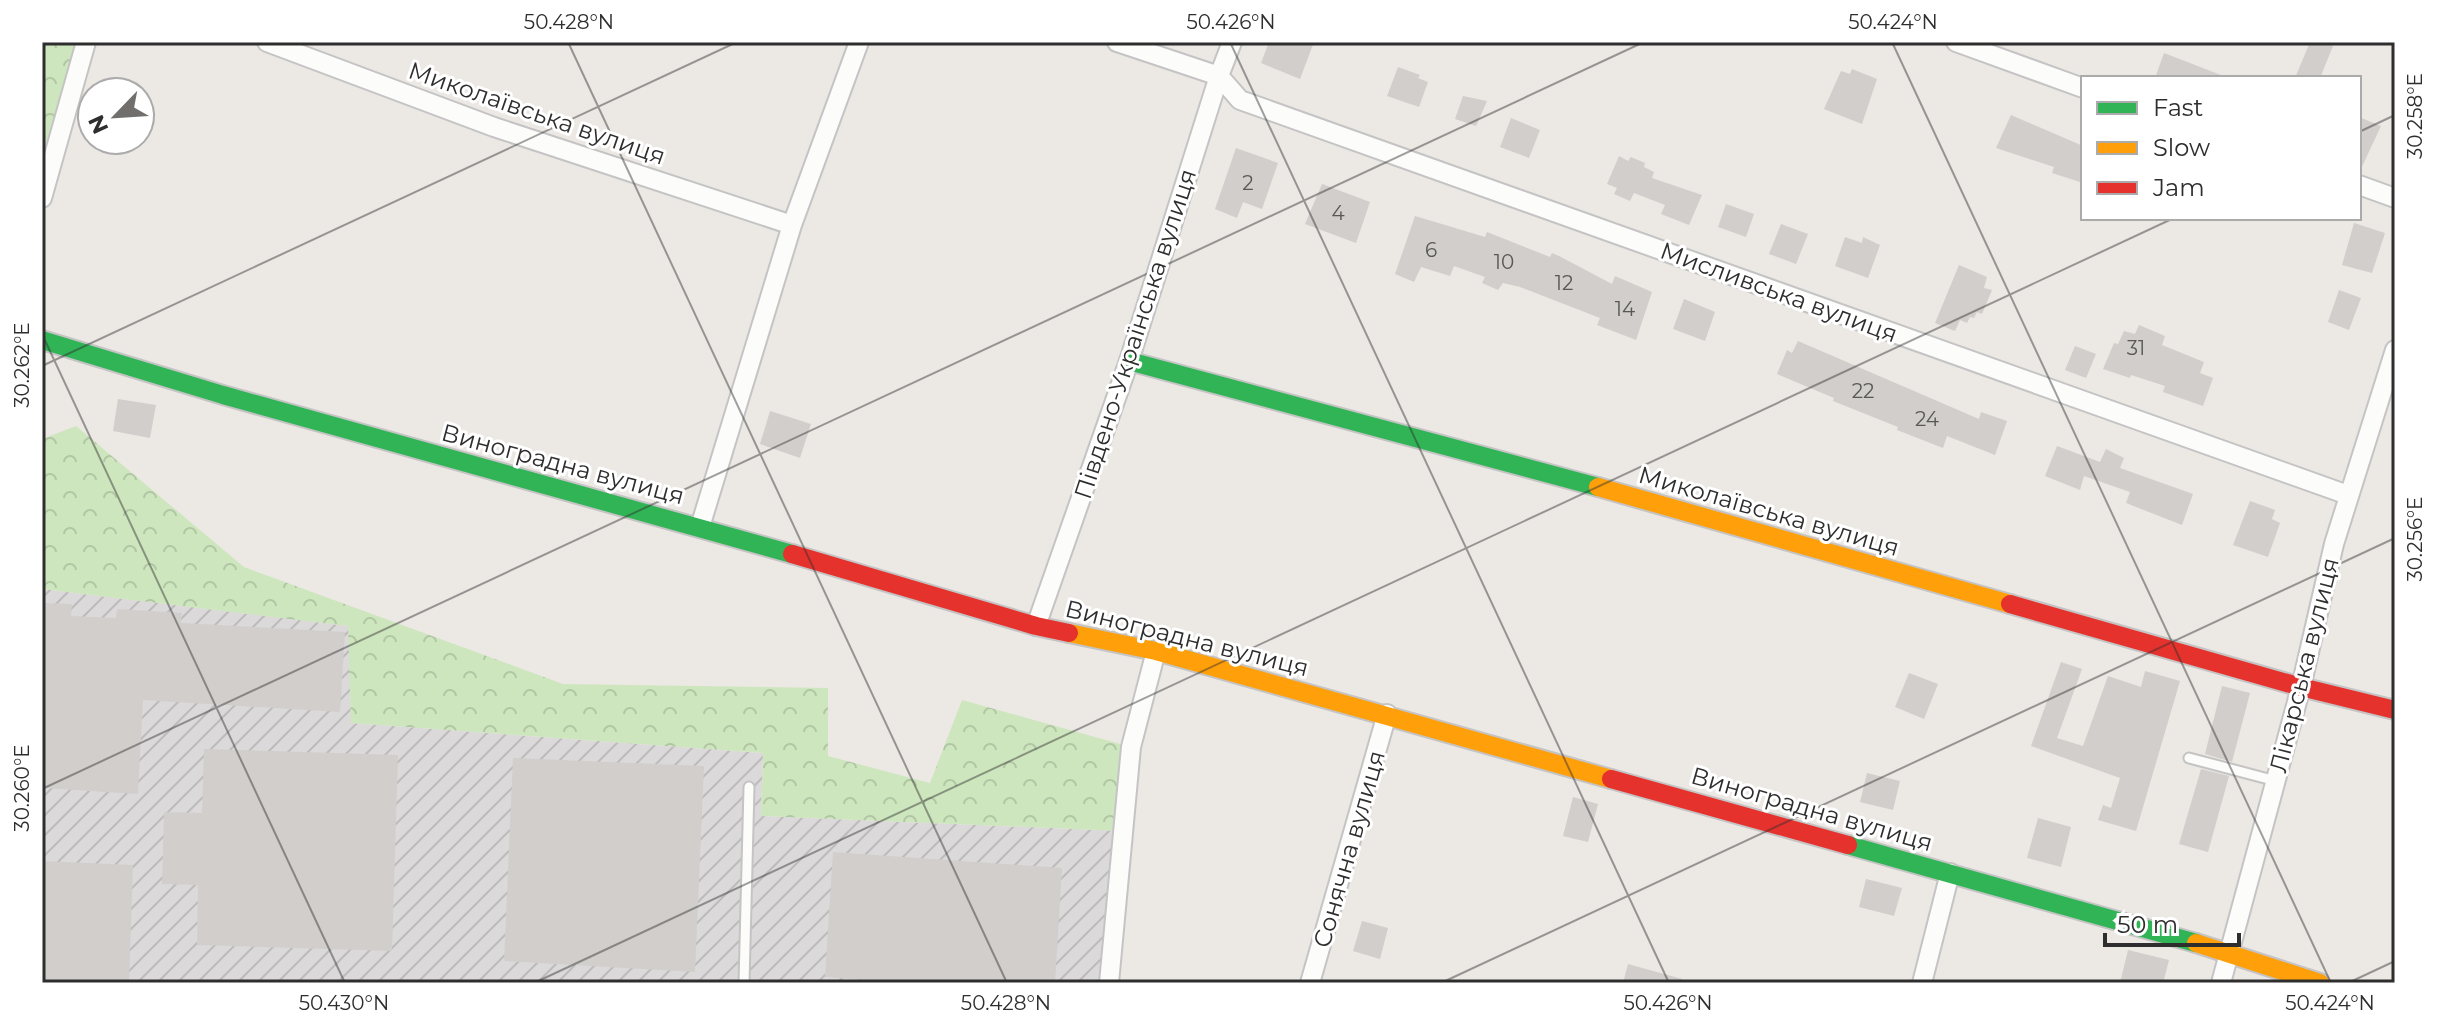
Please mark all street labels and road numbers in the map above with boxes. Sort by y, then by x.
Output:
street label: Миколаївська вулиця [405,55,669,171]
street label: Південо-Українська вулиця [1068,165,1202,503]
street label: Мисливська вулиця [1657,236,1901,348]
street label: Виноградна вулиця [439,418,687,510]
street label: Миколаївська вулиця [1635,460,1903,562]
street label: Лікарська вулиця [2263,554,2345,776]
street label: Виноградна вулиця [1062,594,1312,682]
street label: Сонячна вулиця [1307,747,1391,951]
street label: Виноградна вулиця [1688,761,1936,857]

